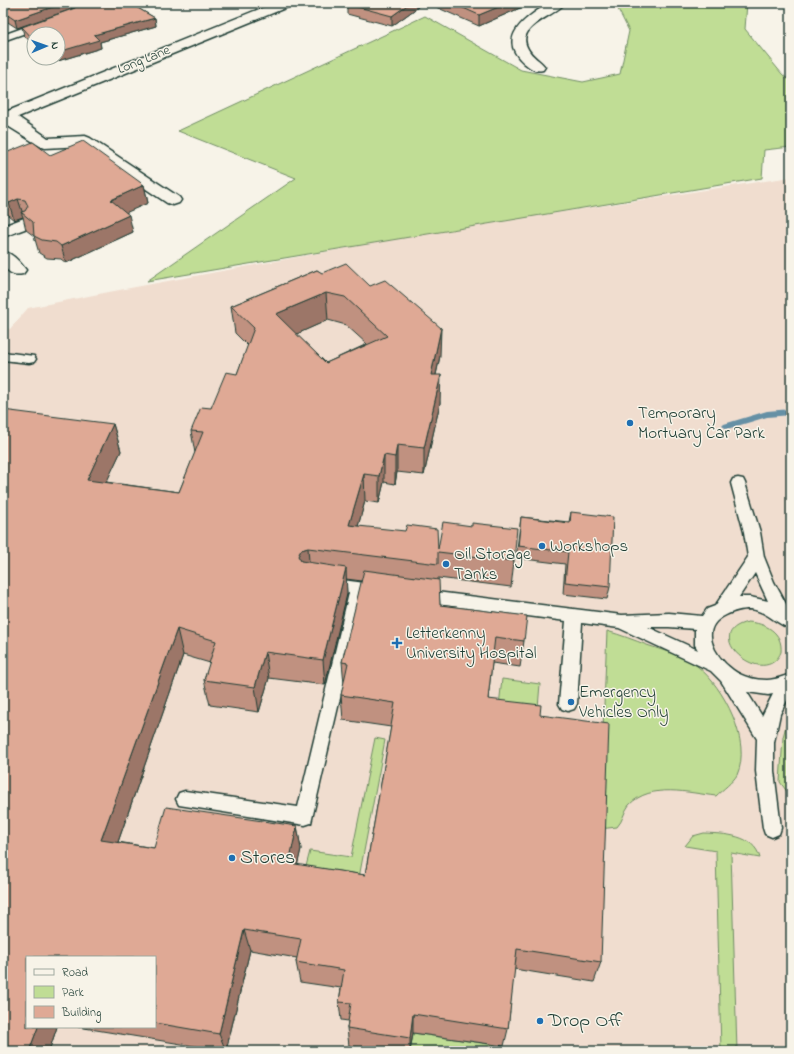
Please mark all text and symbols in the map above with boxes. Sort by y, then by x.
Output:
north arrow [26,26,66,66]
street label: Long Lane [115,40,175,81]
text: N [47,42,63,50]
place label: Temporary Mortuary Car Park [638,401,765,447]
marker: Temporary Mortuary Car Park [625,418,635,428]
place label: Workshops [550,534,628,559]
marker: Workshops [537,541,547,551]
place label: Oil Storage Tanks [454,542,531,587]
marker: Oil Storage Tanks [441,559,451,569]
place label: Letterkenny University Hospital [406,621,537,667]
marker: Letterkenny University Hospital [391,637,403,649]
place label: Emergency Vehicles Only [578,680,669,726]
marker: Emergency Vehicles Only [566,697,576,707]
place label: Stores [240,844,295,873]
marker: Stores [227,853,237,863]
legend [26,956,156,1028]
text: Road [62,964,88,982]
text: Park [62,984,84,1002]
text: Building [61,1004,101,1023]
place label: Drop Off [547,1007,623,1036]
marker: Drop Off [535,1016,545,1026]

